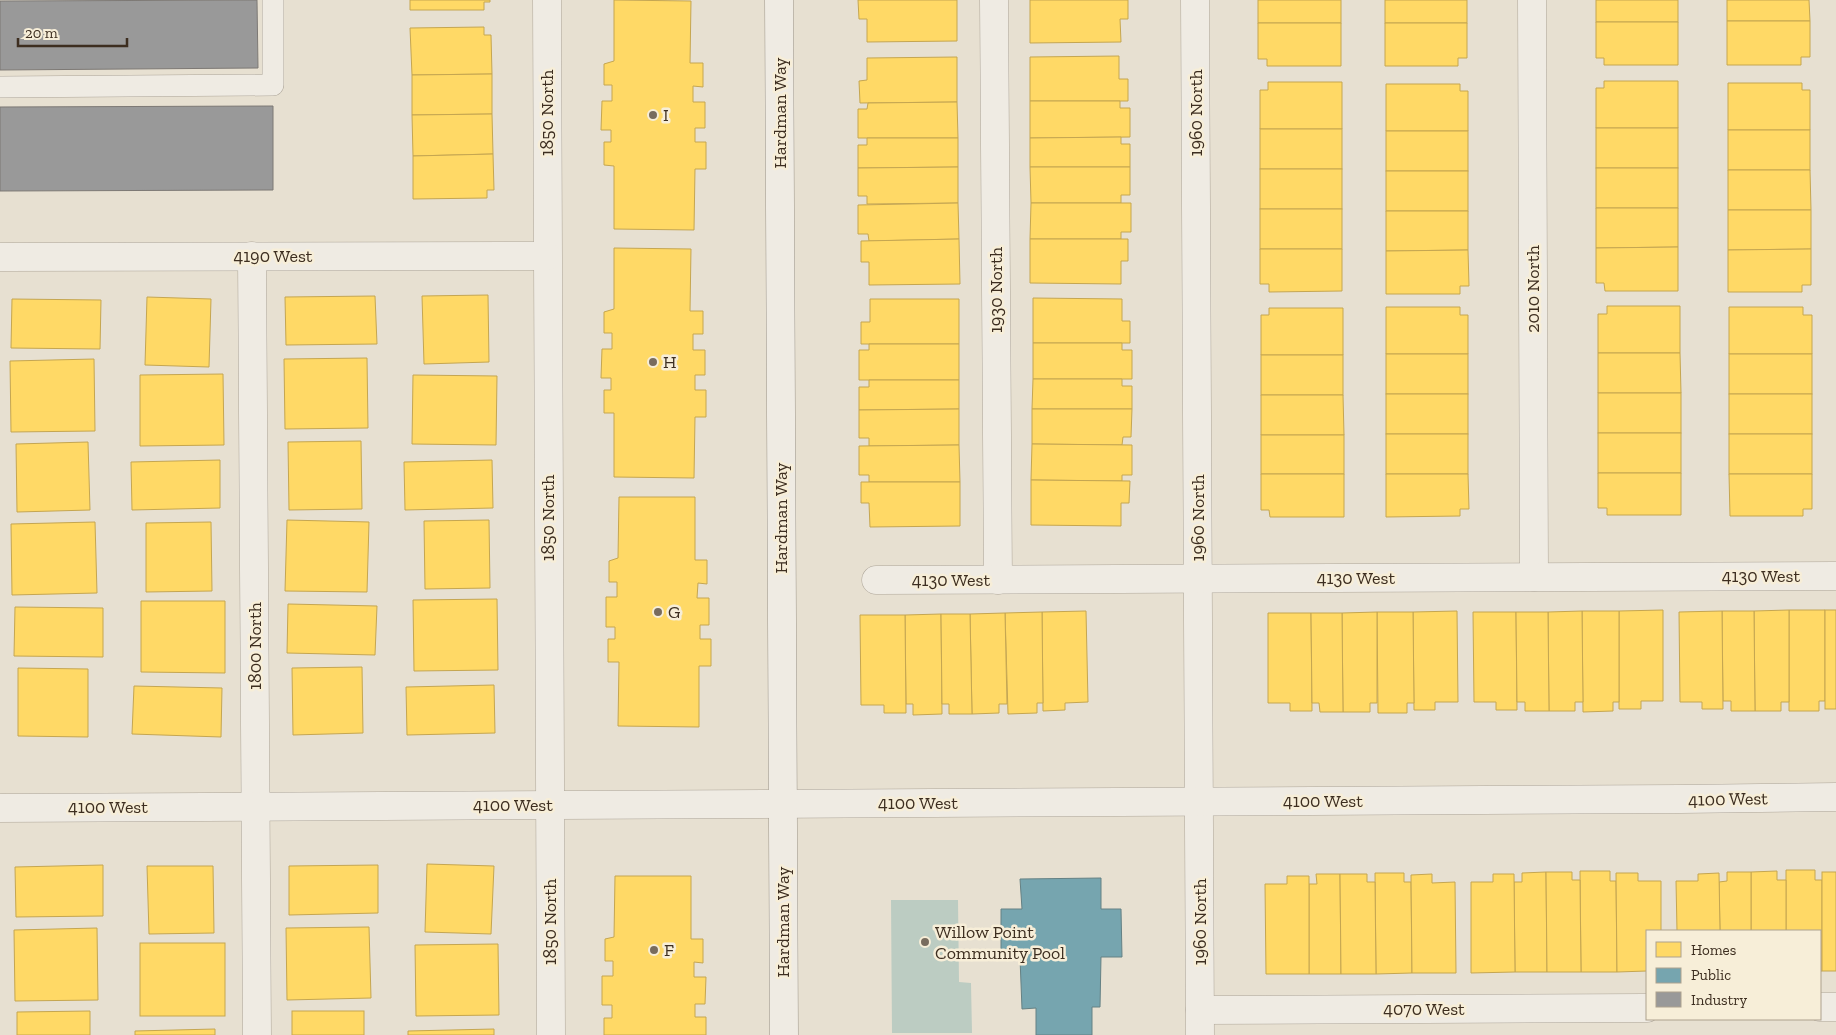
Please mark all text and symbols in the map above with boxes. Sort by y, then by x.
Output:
scale bar [18,15,126,47]
text: 20 m [25,24,58,42]
street label: Hardman Way [769,57,791,169]
street label: 1850 North [536,70,558,156]
street label: 1960 North [1185,70,1207,156]
place label: I [663,104,669,126]
marker: I [647,109,659,121]
street label: 4190 West [233,245,313,267]
street label: 2010 North [1522,245,1544,333]
street label: 1930 North [985,247,1007,333]
place label: H [663,351,677,373]
marker: H [647,356,659,368]
street label: Hardman Way [770,462,792,574]
street label: 1850 North [537,475,559,561]
street label: 1960 North [1187,475,1209,561]
street label: 4130 West [1722,565,1800,587]
street label: 4130 West [1317,567,1395,589]
street label: 4130 West [912,569,990,591]
place label: G [668,601,680,623]
street label: 1800 North [244,602,266,690]
marker: G [652,606,664,618]
street label: 4100 West [1688,787,1768,811]
street label: 4100 West [1283,790,1363,812]
street label: 4100 West [878,792,958,814]
street label: 4100 West [473,794,553,816]
street label: 4100 West [68,796,148,818]
street label: Hardman Way [772,866,794,978]
street label: 1850 North [539,879,561,965]
street label: 1960 North [1189,879,1211,965]
place label: Willow Point Community Pool [935,921,1065,964]
legend [1646,930,1821,1020]
marker: Willow Point Community Pool [919,936,931,948]
place label: F [664,939,674,961]
text: Homes [1691,941,1736,959]
marker: F [648,944,660,956]
text: Public [1691,966,1731,984]
text: Industry [1691,991,1748,1009]
street label: 4070 West [1383,998,1465,1020]

